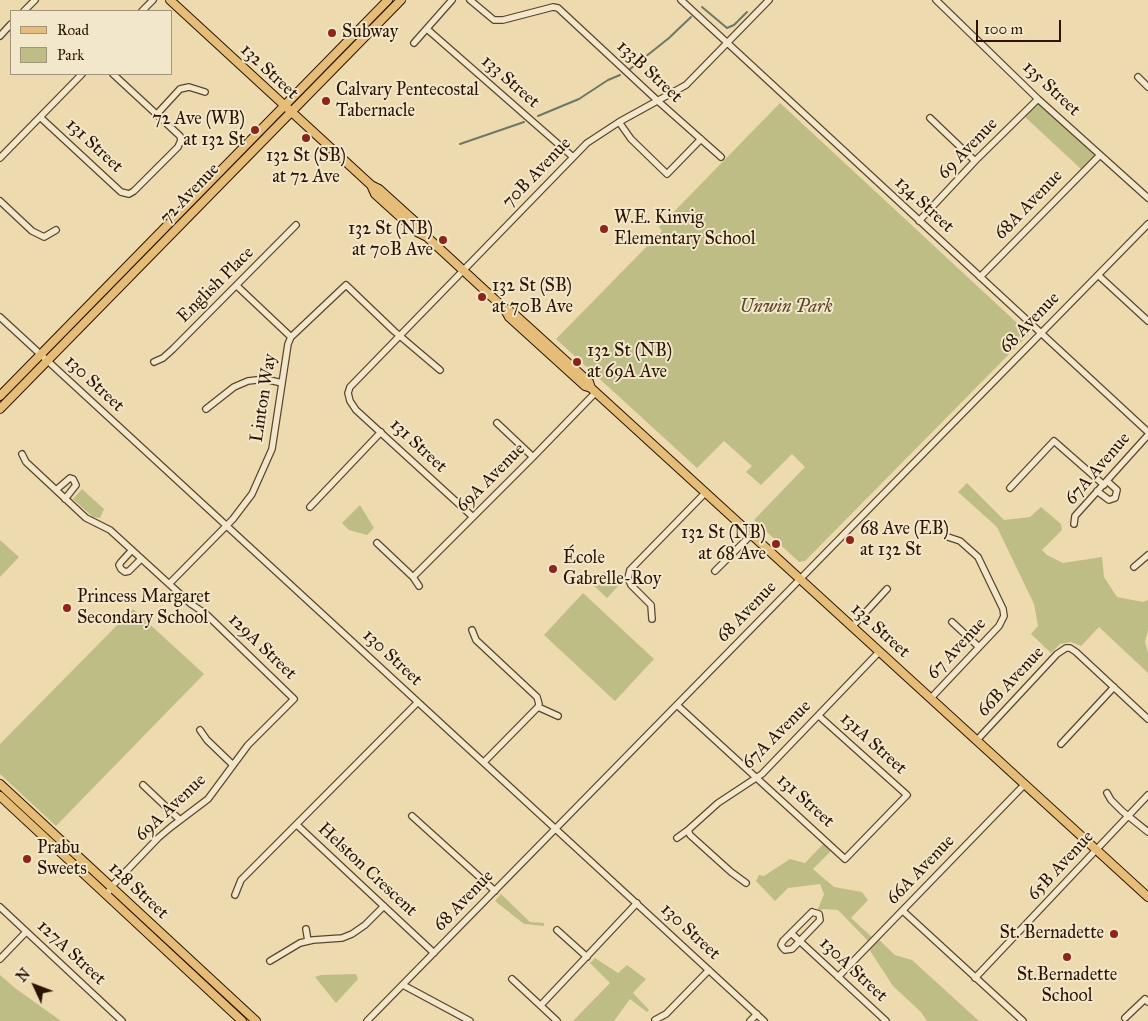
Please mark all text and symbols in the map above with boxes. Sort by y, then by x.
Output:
legend [10,10,172,75]
scale bar [978,10,1063,42]
text: 100 m [984,20,1023,38]
text: Road [57,21,89,39]
place label: Subway [342,22,398,44]
marker: Subway [326,27,338,39]
street label: 133B Street [612,36,686,108]
street label: 132 Street [235,40,303,104]
text: Park [57,46,84,64]
street label: 133 Street [476,51,544,113]
street label: 135 Street [1018,57,1084,121]
place label: Calvary Pentecostal Tabernacle [336,80,479,122]
marker: Calvary Pentecostal Tabernacle [320,95,332,107]
place label: 72 Ave (WB) at 132 St [152,109,245,152]
street label: 131 Street [61,114,127,178]
street label: 69 Avenue [934,114,1002,184]
marker: 72 Ave (WB) at 132 St [249,124,261,136]
marker: 132 St (SB) at 72 Ave [300,132,312,144]
street label: 70B Avenue [498,133,576,213]
place label: 132 St (SB) at 72 Ave [266,146,346,188]
street label: 72 Avenue [156,159,224,229]
street label: 68A Avenue [990,166,1068,244]
street label: 134 Street [890,172,958,238]
place label: W.E. Kinvig Elementary School [614,208,756,250]
place label: 132 St (NB) at 70B Ave [348,219,433,262]
marker: W.E. Kinvig Elementary School [598,223,610,235]
marker: 132 St (NB) at 70B Ave [437,234,449,246]
street label: English Place [173,242,259,328]
place label: 132 St (SB) at 70B Ave [492,276,573,318]
street label: 68 Avenue [996,288,1064,358]
marker: 132 St (SB) at 70B Ave [476,291,488,303]
park label: Unwin Park [739,297,833,319]
place label: 132 St (NB) at 69A Ave [587,341,672,384]
street label: 130 Street [60,351,128,417]
street label: Linton Way [246,352,282,444]
marker: 132 St (NB) at 69A Ave [571,356,583,368]
street label: 131 Street [385,414,451,478]
street label: 67A Avenue [1061,428,1135,510]
street label: 69A Avenue [452,439,530,517]
place label: 68 Ave (EB) at 132 St [860,519,949,562]
place label: 132 St (NB) at 68 Ave [681,523,766,566]
marker: 68 Ave (EB) at 132 St [844,534,856,546]
marker: 132 St (NB) at 68 Ave [770,538,782,550]
place label: École Gabrelle-Roy [563,548,661,590]
marker: École Gabrelle-Roy [547,563,559,575]
street label: 68 Avenue [713,577,781,647]
place label: Princess Margaret Secondary School [77,587,210,630]
street label: 132 Street [846,599,914,663]
marker: Princess Margaret Secondary School [61,602,73,614]
street label: 129A Street [223,609,301,685]
street label: 67 Avenue [923,614,991,684]
street label: 130 Street [358,625,426,691]
street label: 66B Avenue [973,642,1049,722]
street label: 67A Avenue [738,696,816,774]
street label: 131A Street [835,708,911,780]
street label: 69A Avenue [131,770,211,846]
street label: 131 Street [772,770,838,832]
street label: Helston Crescent [313,819,421,921]
street label: 65B Avenue [1023,827,1099,905]
street label: 66A Avenue [882,831,960,909]
place label: Prabu Sweets [37,838,87,881]
marker: Prabu Sweets [21,853,33,865]
street label: 128 Street [104,858,172,924]
street label: 68 Avenue [430,866,498,936]
street label: 130 Street [656,899,724,965]
street label: 127A Street [32,916,110,990]
place label: St. Bernadette [999,923,1104,945]
marker: St. Bernadette [1108,928,1120,940]
street label: 130A Street [814,933,892,1007]
marker: St.Bernadette School [1061,951,1073,963]
north arrow [10,961,60,1011]
text: N [13,965,34,986]
place label: St.Bernadette School [1017,965,1117,1008]

